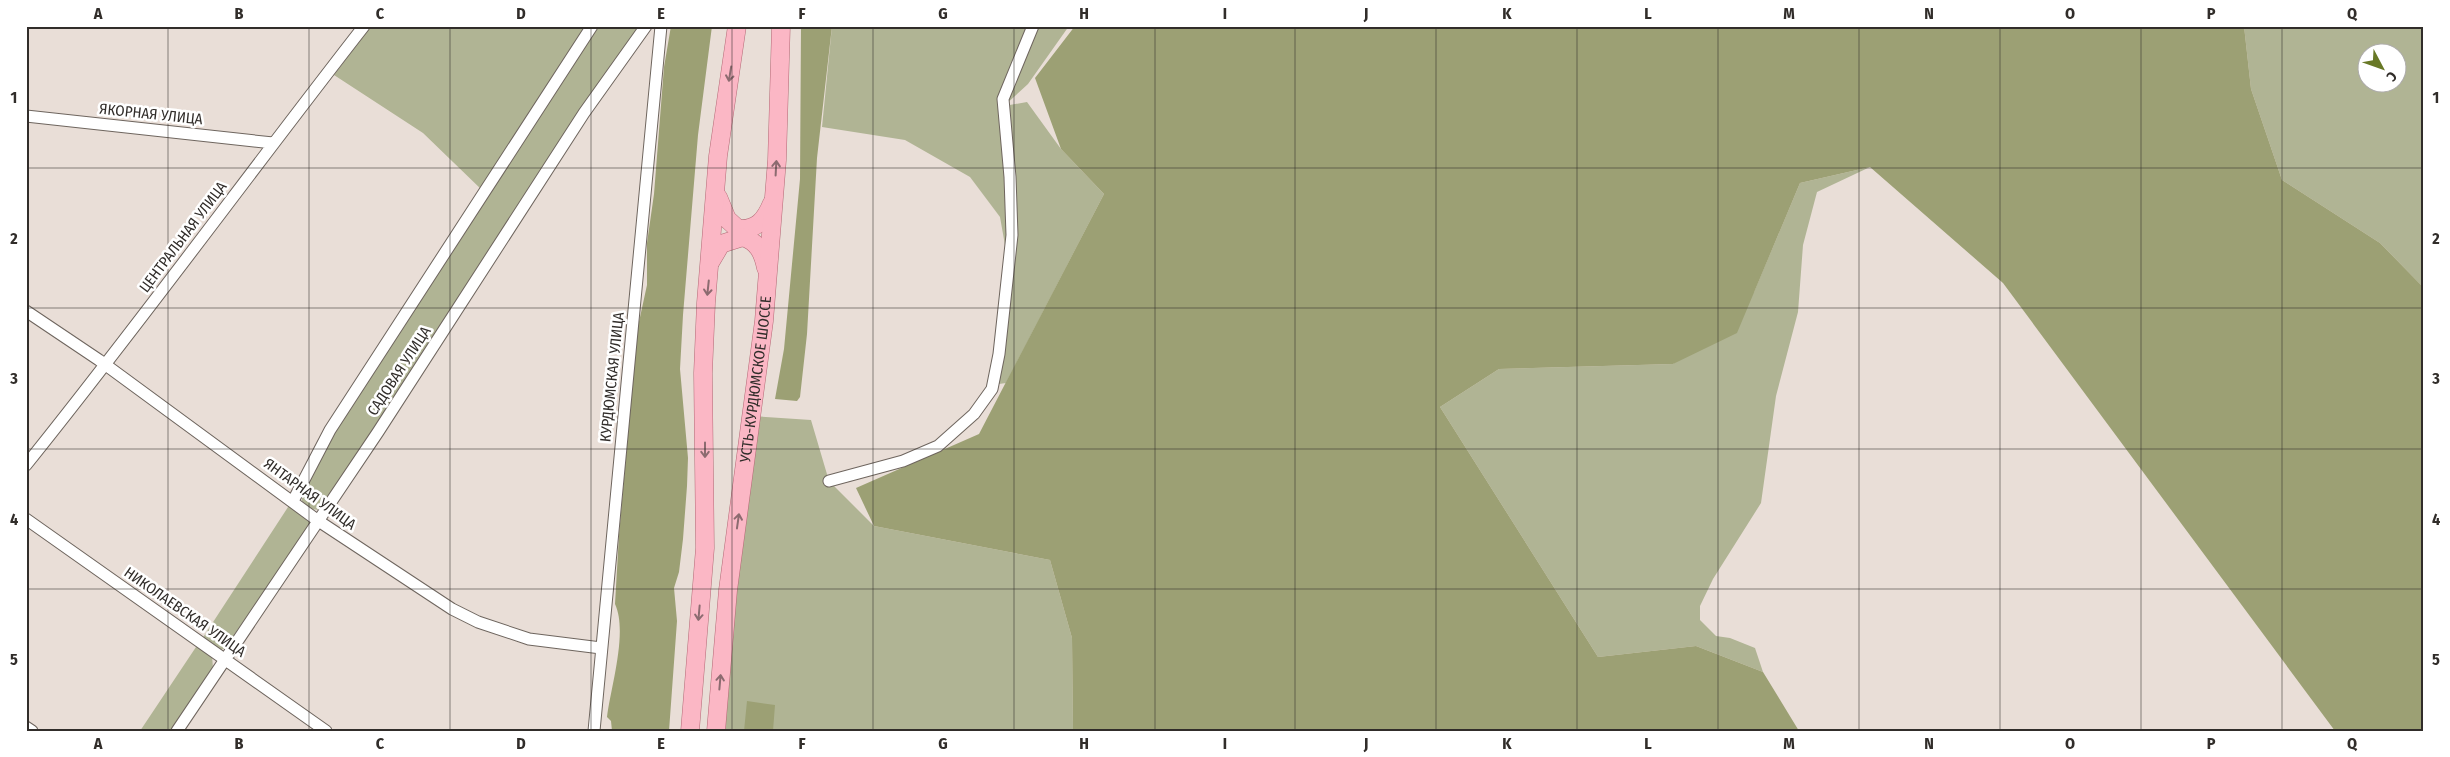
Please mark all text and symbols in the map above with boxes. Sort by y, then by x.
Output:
text: A [93,4,103,23]
text: B [235,4,244,23]
text: C [376,4,385,23]
text: D [516,4,526,23]
text: E [657,4,665,23]
text: F [798,4,806,23]
text: G [938,4,948,23]
text: H [1079,4,1089,23]
text: I [1223,4,1227,23]
text: J [1363,4,1368,23]
text: K [1502,4,1512,23]
text: L [1644,4,1652,23]
text: M [1783,4,1795,23]
text: N [1924,4,1934,23]
text: O [2065,4,2075,23]
text: P [2207,4,2216,23]
text: Q [2347,4,2358,23]
north arrow [2358,42,2408,92]
one-way arrow [725,66,735,82]
text: С [2382,68,2400,85]
text: 1 [11,88,17,107]
text: 1 [2433,88,2439,107]
street label: ЯКОРНАЯ УЛИЦА [98,100,204,128]
one-way arrow [772,160,781,176]
street label: ЦЕНТРАЛЬНАЯ УЛИЦА [135,178,231,296]
text: 2 [9,229,18,248]
text: 2 [2431,229,2440,248]
one-way arrow [703,280,712,296]
street label: УСТЬ-КУРДЮМСКОЕ ШОССЕ [736,295,775,465]
street label: КУРДЮМСКАЯ УЛИЦА [596,311,628,443]
street label: САДОВАЯ УЛИЦА [363,323,435,419]
text: 3 [9,369,18,388]
text: 3 [2431,369,2440,388]
one-way arrow [700,442,710,458]
street label: ЯНТАРНАЯ УЛИЦА [260,454,360,534]
text: 4 [10,510,18,529]
text: 4 [2432,510,2440,529]
one-way arrow [733,513,743,529]
street label: НИКОЛАЕВСКАЯ УЛИЦА [121,563,249,661]
one-way arrow [695,604,704,620]
text: 5 [10,650,18,669]
text: 5 [2432,650,2440,669]
one-way arrow [716,674,725,690]
text: A [93,734,103,753]
text: B [235,734,244,753]
text: C [376,734,385,753]
text: D [516,734,526,753]
text: E [657,734,665,753]
text: F [798,734,806,753]
text: G [938,734,948,753]
text: H [1079,734,1089,753]
text: I [1223,734,1227,753]
text: J [1363,734,1368,753]
text: K [1502,734,1512,753]
text: L [1644,734,1652,753]
text: M [1783,734,1795,753]
text: N [1924,734,1934,753]
text: O [2065,734,2075,753]
text: P [2207,734,2216,753]
text: Q [2347,734,2358,753]

